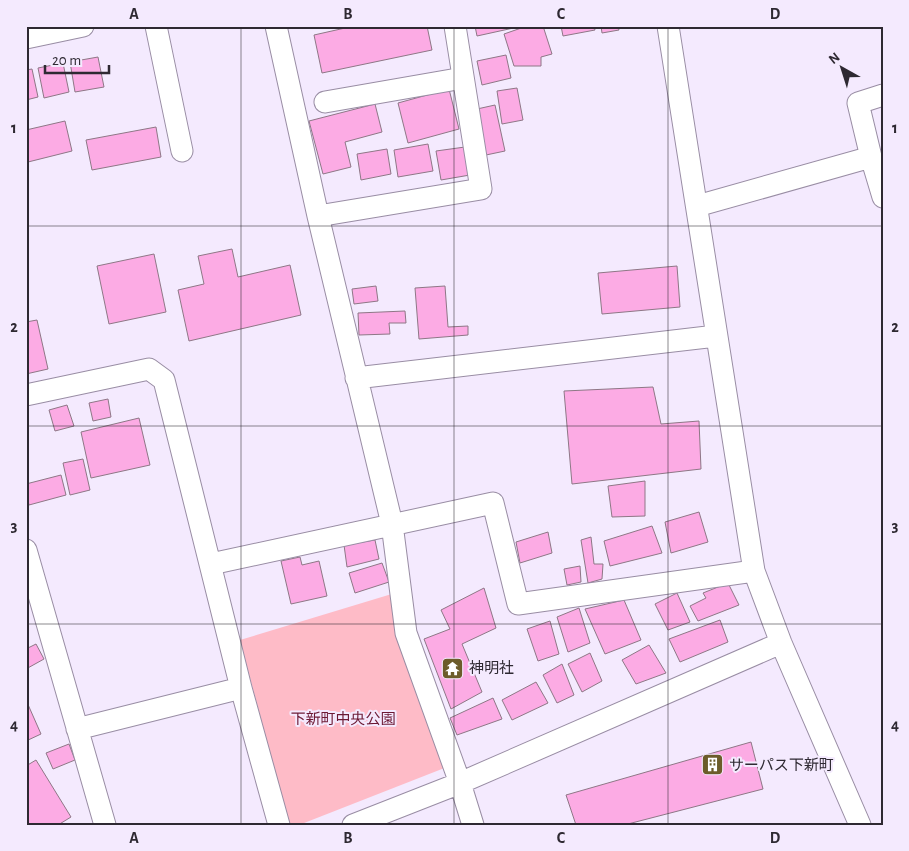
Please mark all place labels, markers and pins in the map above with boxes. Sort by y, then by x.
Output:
temple icon: 神明社 [441,656,465,680]
place label: 神明社 [469,660,514,676]
building icon: サーパス下新町 [701,753,725,777]
place label: サーパス下新町 [729,757,834,773]

